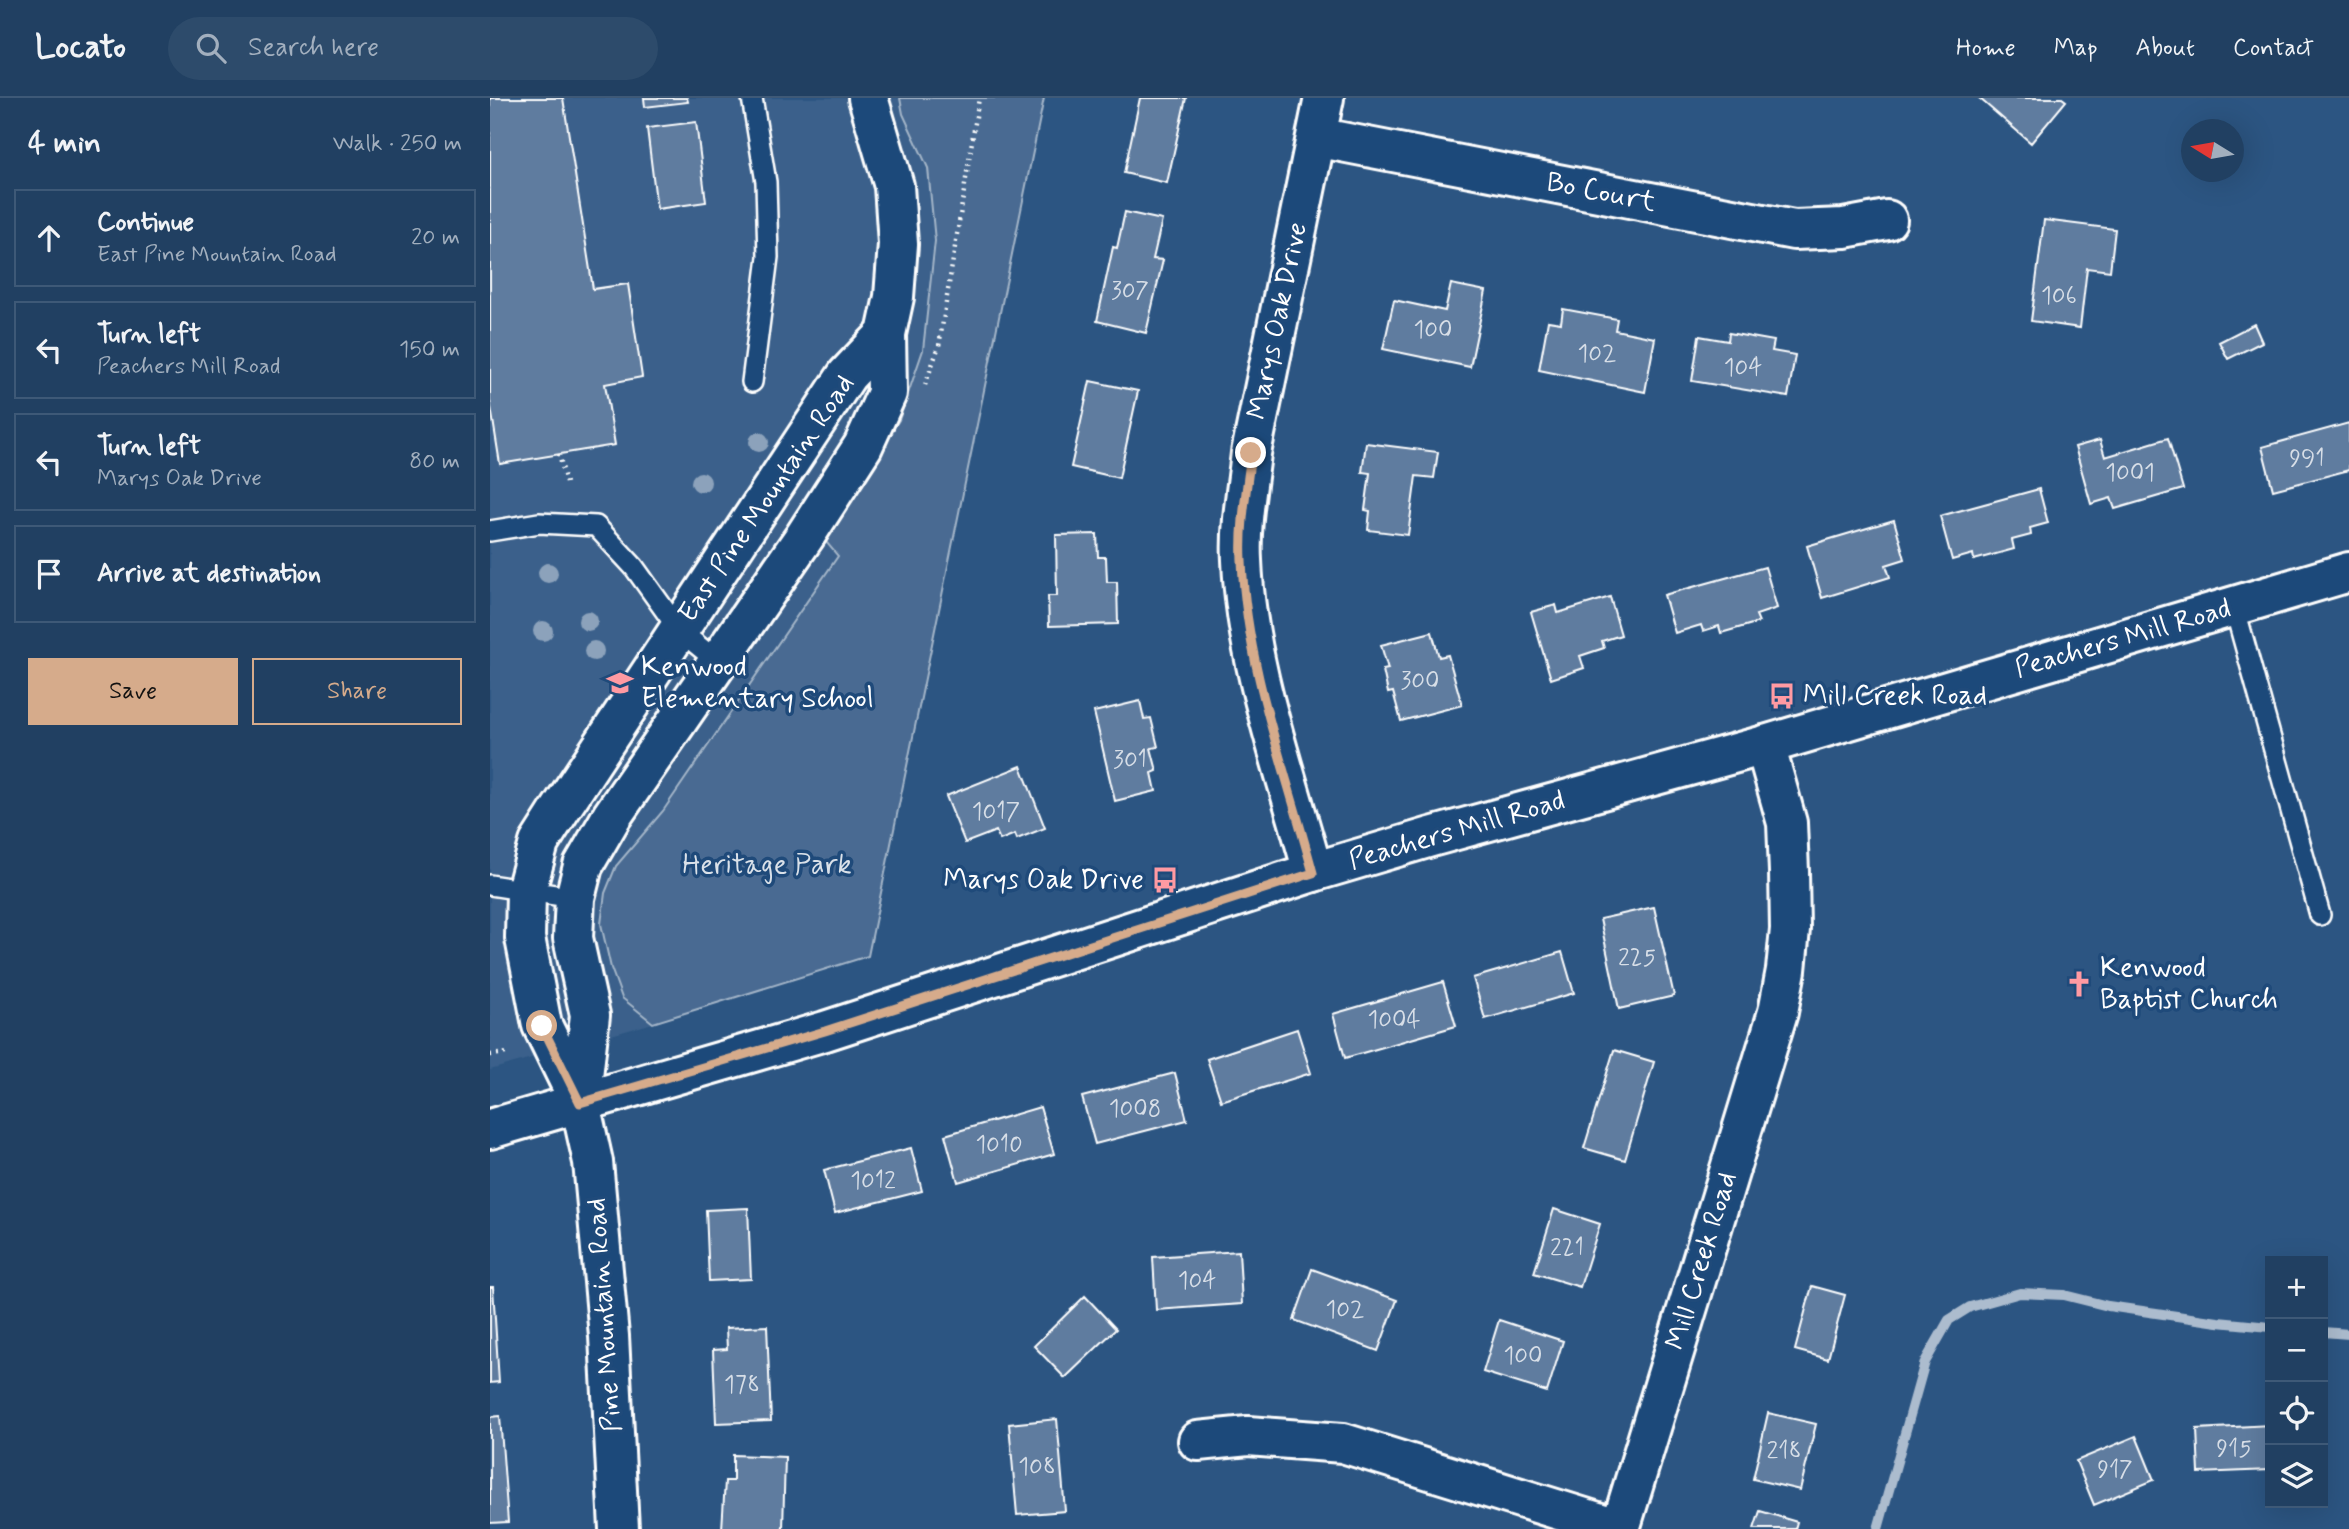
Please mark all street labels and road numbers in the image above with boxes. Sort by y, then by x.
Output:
street label: Bo Court [1543,164,1659,222]
street label: Marys Oak Drive [1239,219,1317,423]
street label: East Pine Mountain Road [670,368,864,630]
street label: Peachers Mill Road [2011,590,2235,688]
street label: Peachers Mill Road [1345,782,1569,880]
street label: Mill Creek Road [1657,1168,1747,1354]
street label: Pine Mountain Road [578,1197,632,1433]

